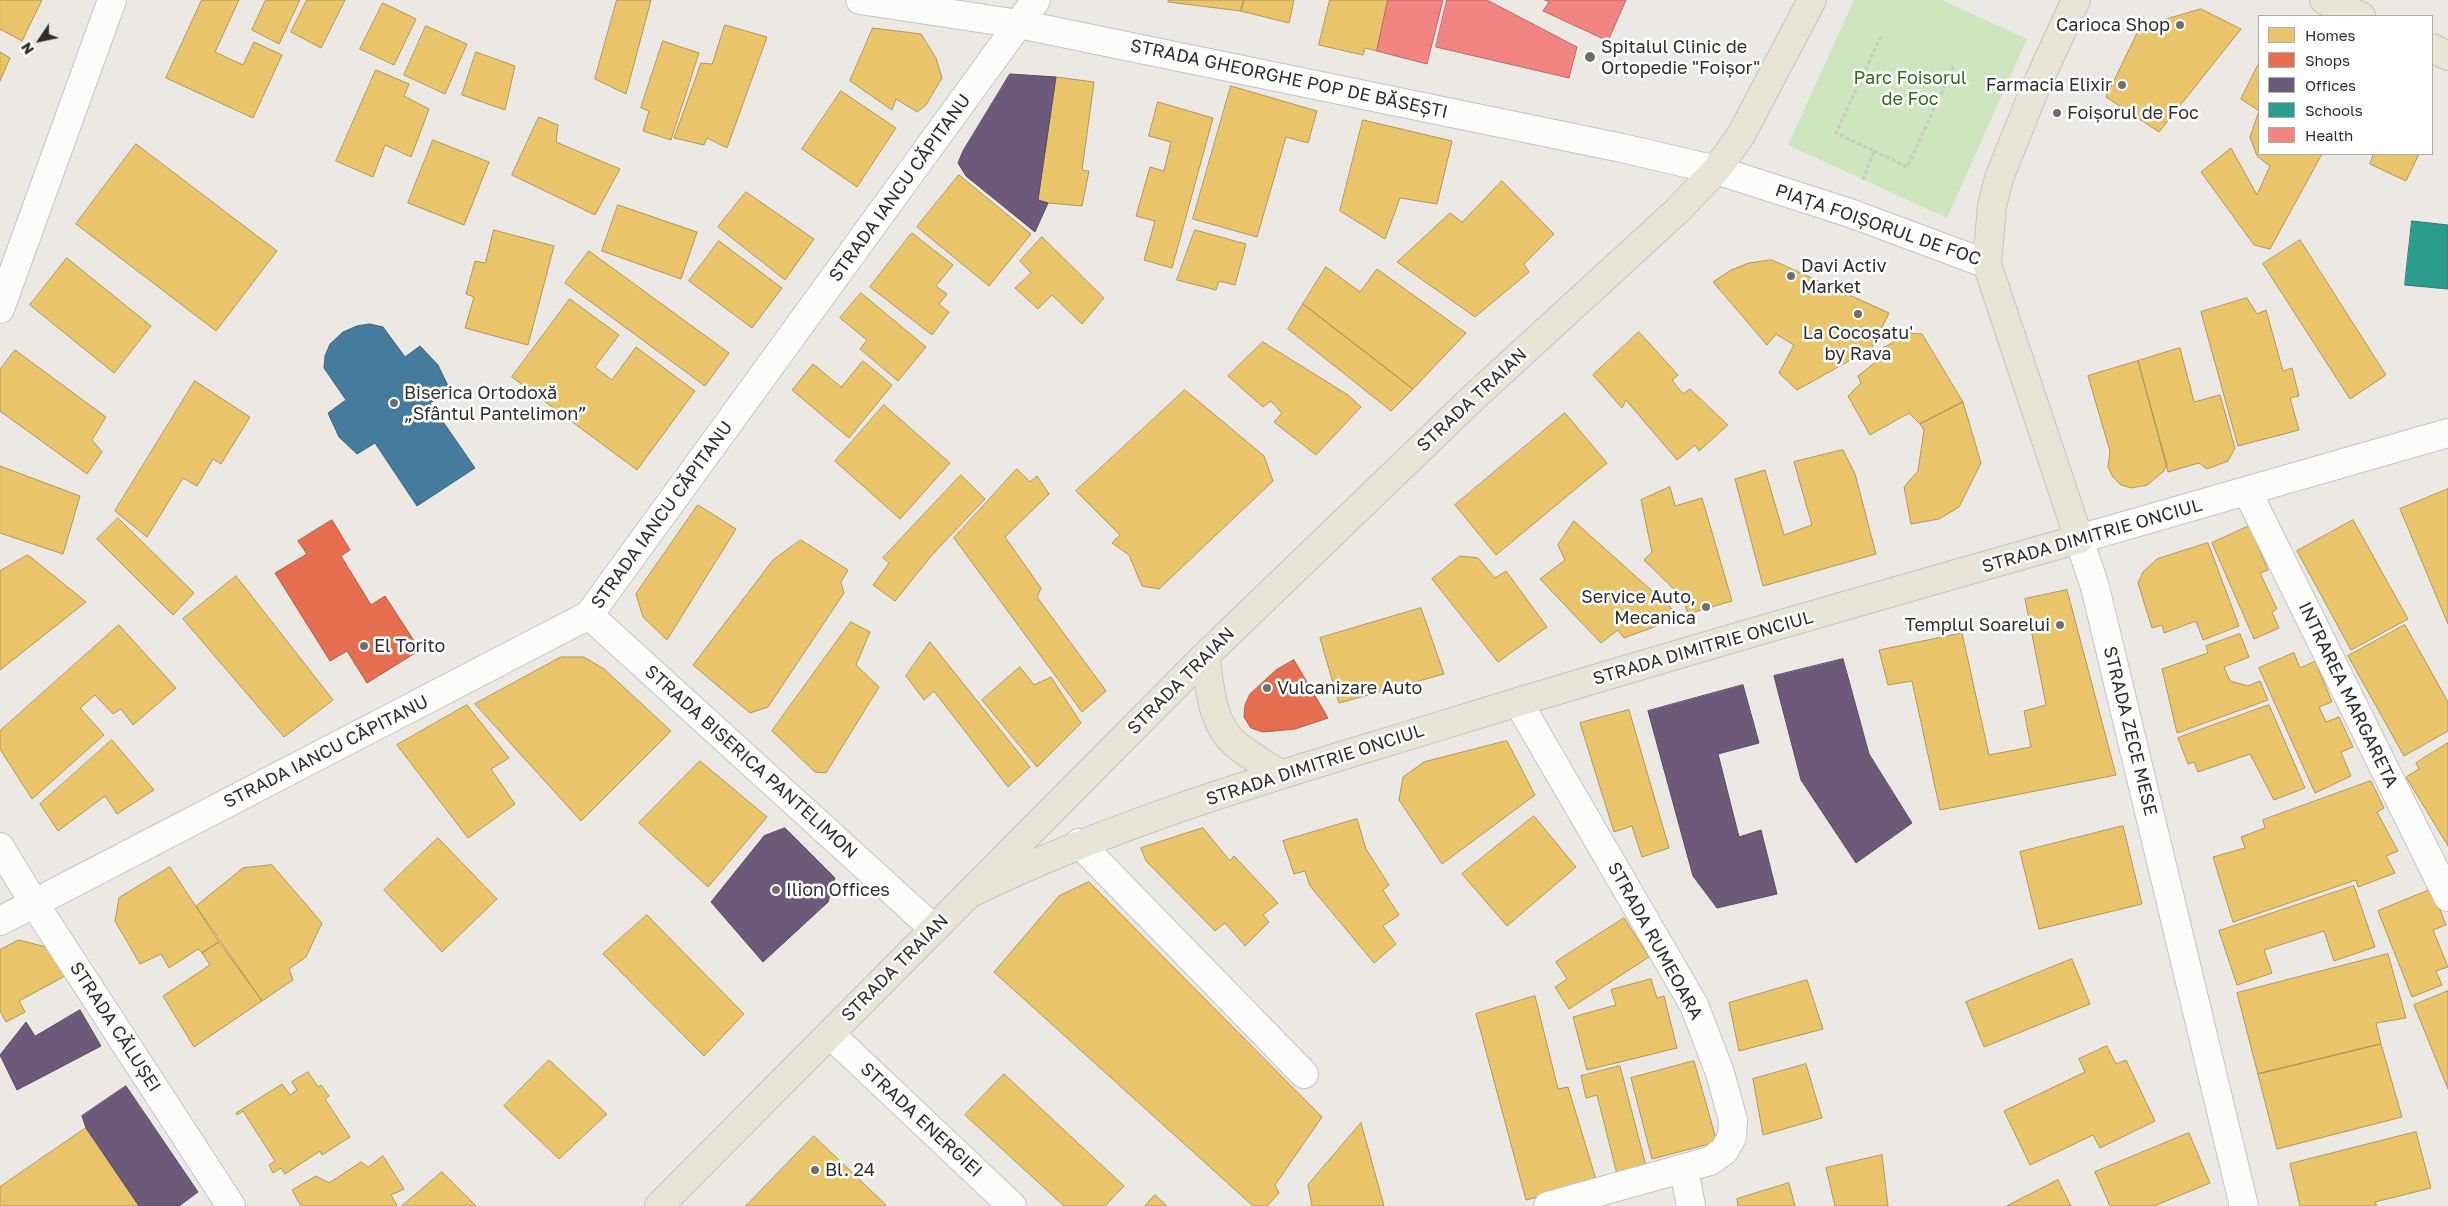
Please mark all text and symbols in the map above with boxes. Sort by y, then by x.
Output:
place label: Carioca Shop [2056,14,2170,36]
north arrow [15,15,65,65]
legend [2258,15,2433,155]
marker: Carioca Shop [2174,19,2186,31]
text: Homes [2305,26,2355,44]
street label: STRADA GHEORGHE POP DE BĂSEȘTI [1128,35,1450,123]
place label: Spitalul Clinic de Ortopedie "Foișor" [1601,36,1760,78]
text: N [17,40,37,58]
marker: Spitalul Clinic de Ortopedie "Foișor" [1583,50,1597,64]
text: Shops [2305,51,2350,69]
park label: Parc Foisorul de Foc [1853,67,1967,110]
place label: Farmacia Elixir [1986,74,2112,96]
text: Offices [2305,76,2356,94]
marker: Farmacia Elixir [2116,79,2128,91]
street label: STRADA IANCU CĂPITANU [825,90,975,286]
text: Schools [2305,101,2363,119]
place label: Foișorul de Foc [2067,102,2199,124]
marker: Foișorul de Foc [2051,107,2063,119]
text: Health [2305,126,2353,144]
street label: PIAȚA FOIȘORUL DE FOC [1772,180,1984,270]
place label: Davi Activ Market [1801,255,1887,298]
marker: Davi Activ Market [1785,270,1797,282]
marker: La Cocoșatu' by Rava [1852,308,1864,320]
place label: La Cocoșatu' by Rava [1803,322,1913,364]
street label: STRADA TRAIAN [1413,344,1531,456]
place label: Biserica Ortodoxă „Sfântul Pantelimon” [404,382,587,424]
marker: Biserica Ortodoxă „Sfântul Pantelimon” [388,397,400,409]
street label: STRADA IANCU CĂPITANU [587,417,737,613]
street label: STRADA DIMITRIE ONCIUL [1980,494,2204,578]
place label: Service Auto, Mecanica [1581,586,1696,628]
street label: INTRAREA MARGARETA [2294,599,2402,791]
marker: Service Auto, Mecanica [1700,601,1712,613]
street label: STRADA DIMITRIE ONCIUL [1591,606,1815,690]
place label: Templul Soarelui [1905,614,2050,636]
marker: Templul Soarelui [2054,619,2066,631]
street label: STRADA TRAIAN [1123,623,1239,739]
place label: El Torito [374,635,445,657]
marker: El Torito [358,640,370,652]
street label: STRADA ZECE MESE [2098,644,2162,818]
street label: STRADA BISERICA PANTELIMON [640,661,862,863]
place label: Vulcanizare Auto [1277,677,1422,699]
marker: Vulcanizare Auto [1261,682,1273,694]
street label: STRADA IANCU CĂPITANU [220,691,432,813]
street label: STRADA DIMITRIE ONCIUL [1203,720,1427,810]
street label: STRADA RUMEOARA [1603,859,1707,1023]
place label: Ilion Offices [786,879,890,901]
marker: Ilion Offices [770,884,782,896]
street label: STRADA TRAIAN [837,910,953,1026]
street label: STRADA CĂLUȘEI [65,958,165,1096]
street label: STRADA ENERGIEI [856,1058,986,1182]
place label: Bl. 24 [825,1159,875,1181]
marker: Bl. 24 [809,1164,821,1176]

